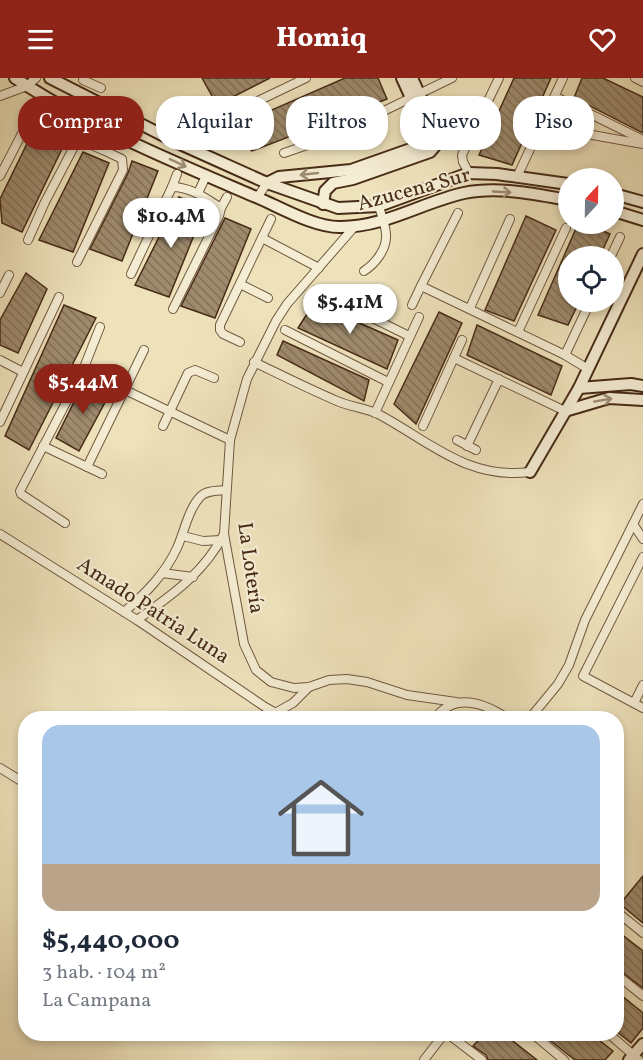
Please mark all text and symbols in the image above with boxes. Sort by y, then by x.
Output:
text: Homiq [276,20,367,58]
icon: menu [24,23,57,56]
icon: heart [586,23,619,56]
chip: Comprar [18,96,144,150]
chip: Alquilar [156,96,274,150]
chip: Filtros [286,96,388,150]
chip: Nuevo [400,96,501,150]
chip: Piso [513,96,594,150]
one-way arrow [169,159,187,170]
street label: Azucena Sur [354,161,474,219]
north arrow [558,168,624,234]
map controls [558,168,624,312]
one-way arrow [299,169,319,180]
one-way arrow [492,186,511,197]
pin: $10.4M [122,198,220,249]
text: $10.4M [137,203,205,231]
button: locate [558,246,624,312]
pin: $5.41M [301,284,399,335]
text: $5.41M [317,289,383,317]
pin: $5.44M [34,364,132,415]
text: $5.44M [48,369,118,397]
one-way arrow [593,394,612,405]
street label: La Lotería [229,520,271,616]
street label: Amado Patria Luna [71,551,235,671]
icon: home [267,764,375,872]
text: $5,440,000 [42,923,180,959]
text: 3 hab. · 104 m² [42,959,166,987]
text: La Campana [42,987,151,1015]

